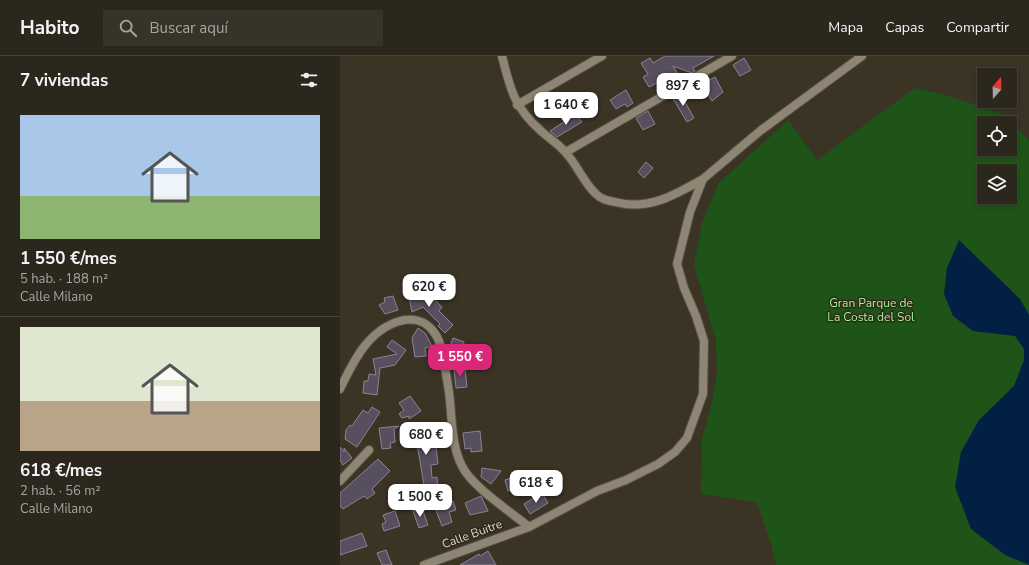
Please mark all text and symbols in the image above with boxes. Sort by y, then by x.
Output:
search box [103,10,383,46]
text: Habito [20,15,79,41]
icon: search [117,17,139,39]
text: Buscar aquí [149,18,228,38]
text: Mapa [828,18,863,37]
text: Capas [885,18,924,37]
text: Compartir [946,18,1009,37]
north arrow [977,68,1017,108]
map controls [977,68,1017,204]
text: 7 viviendas [20,69,108,92]
icon: filters [298,69,320,91]
pin: 897 € [655,73,711,107]
text: 897 € [666,77,700,95]
pin: 1 640 € [529,92,603,126]
text: 1 640 € [543,96,589,114]
button: locate [977,116,1017,156]
icon: home [134,141,206,213]
button: layers [977,164,1017,204]
text: 1 550 €/mes [20,247,117,270]
text: 5 hab. · 188 m² [20,270,108,288]
pin: 620 € [401,274,457,308]
text: 620 € [412,278,446,296]
text: Calle Milano [20,288,93,306]
park label: Gran Parque de La Costa del Sol [827,295,915,325]
pin: 1 550 € [423,344,497,378]
text: 1 550 € [437,348,483,366]
icon: home [134,353,206,425]
pin: 680 € [398,422,454,456]
text: 680 € [409,426,443,444]
text: 618 €/mes [20,459,102,482]
pin: 618 € [508,470,564,504]
text: 618 € [519,474,553,492]
text: 2 hab. · 56 m² [20,482,100,500]
pin: 1 500 € [383,484,457,518]
text: 1 500 € [397,488,443,506]
text: Calle Milano [20,500,93,518]
street label: Calle Buitre [440,516,504,552]

